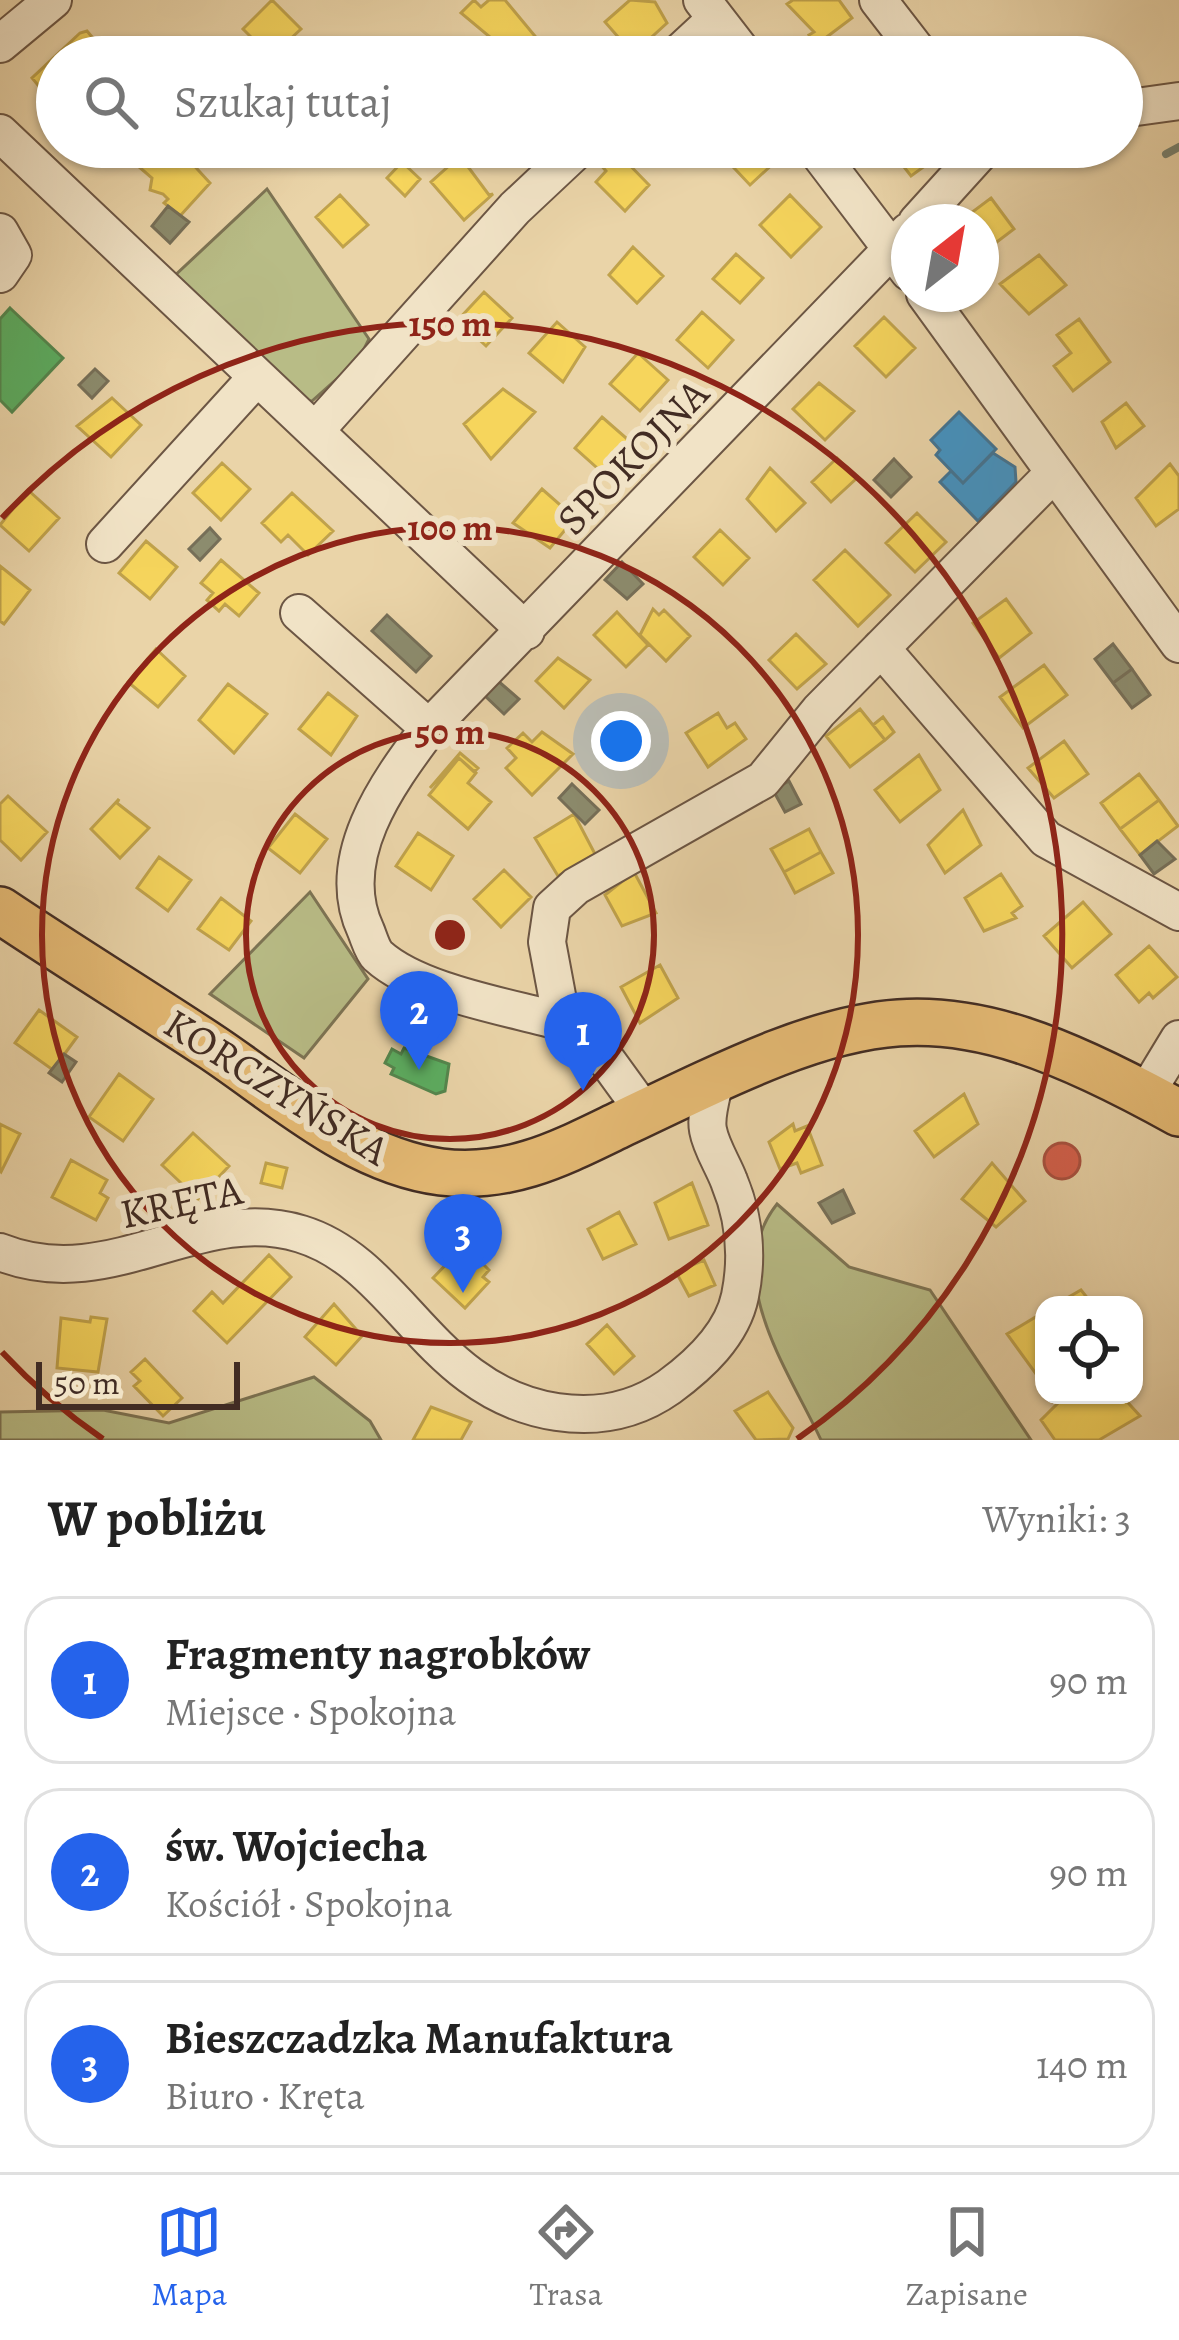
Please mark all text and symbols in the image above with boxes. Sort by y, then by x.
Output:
search box [36,36,1143,168]
icon: search [78,69,144,135]
text: Szukaj tutaj [174,71,392,133]
north arrow [891,204,999,312]
text: 150 m [409,299,491,348]
street label: SPOKOJNA [544,365,722,547]
text: 100 m [407,503,493,552]
text: 50 m [415,707,485,756]
your location [591,711,651,771]
centre of rings [429,914,471,956]
pin: 2 [380,971,458,1070]
pin: 1 [544,992,622,1091]
street label: KORCZYŃSKA [153,995,401,1178]
street label: KRĘTA [115,1161,248,1242]
pin: 3 [424,1194,502,1293]
map controls [1035,1296,1143,1404]
button: locate [1035,1296,1143,1404]
scale bar [36,1356,240,1409]
text: 50 m [54,1360,120,1405]
text: W pobliżu [48,1483,265,1553]
text: Wyniki: 3 [982,1492,1131,1545]
text: Fragmenty nagrobków [165,1623,590,1685]
text: 1 [83,1654,97,1707]
text: 90 m [1049,1654,1128,1707]
text: Miejsce · Spokojna [165,1685,456,1738]
text: św. Wojciecha [165,1815,427,1877]
text: 2 [81,1846,99,1899]
text: 90 m [1049,1846,1128,1899]
text: Kościół · Spokojna [165,1877,452,1930]
text: Bieszczadzka Manufaktura [165,2007,673,2069]
text: 3 [82,2038,98,2091]
text: 140 m [1036,2038,1128,2091]
text: Biuro · Kręta [165,2069,365,2122]
tab: Mapa [151,2199,227,2316]
tab: Trasa [530,2199,603,2316]
tab: Zapisane [905,2199,1028,2316]

